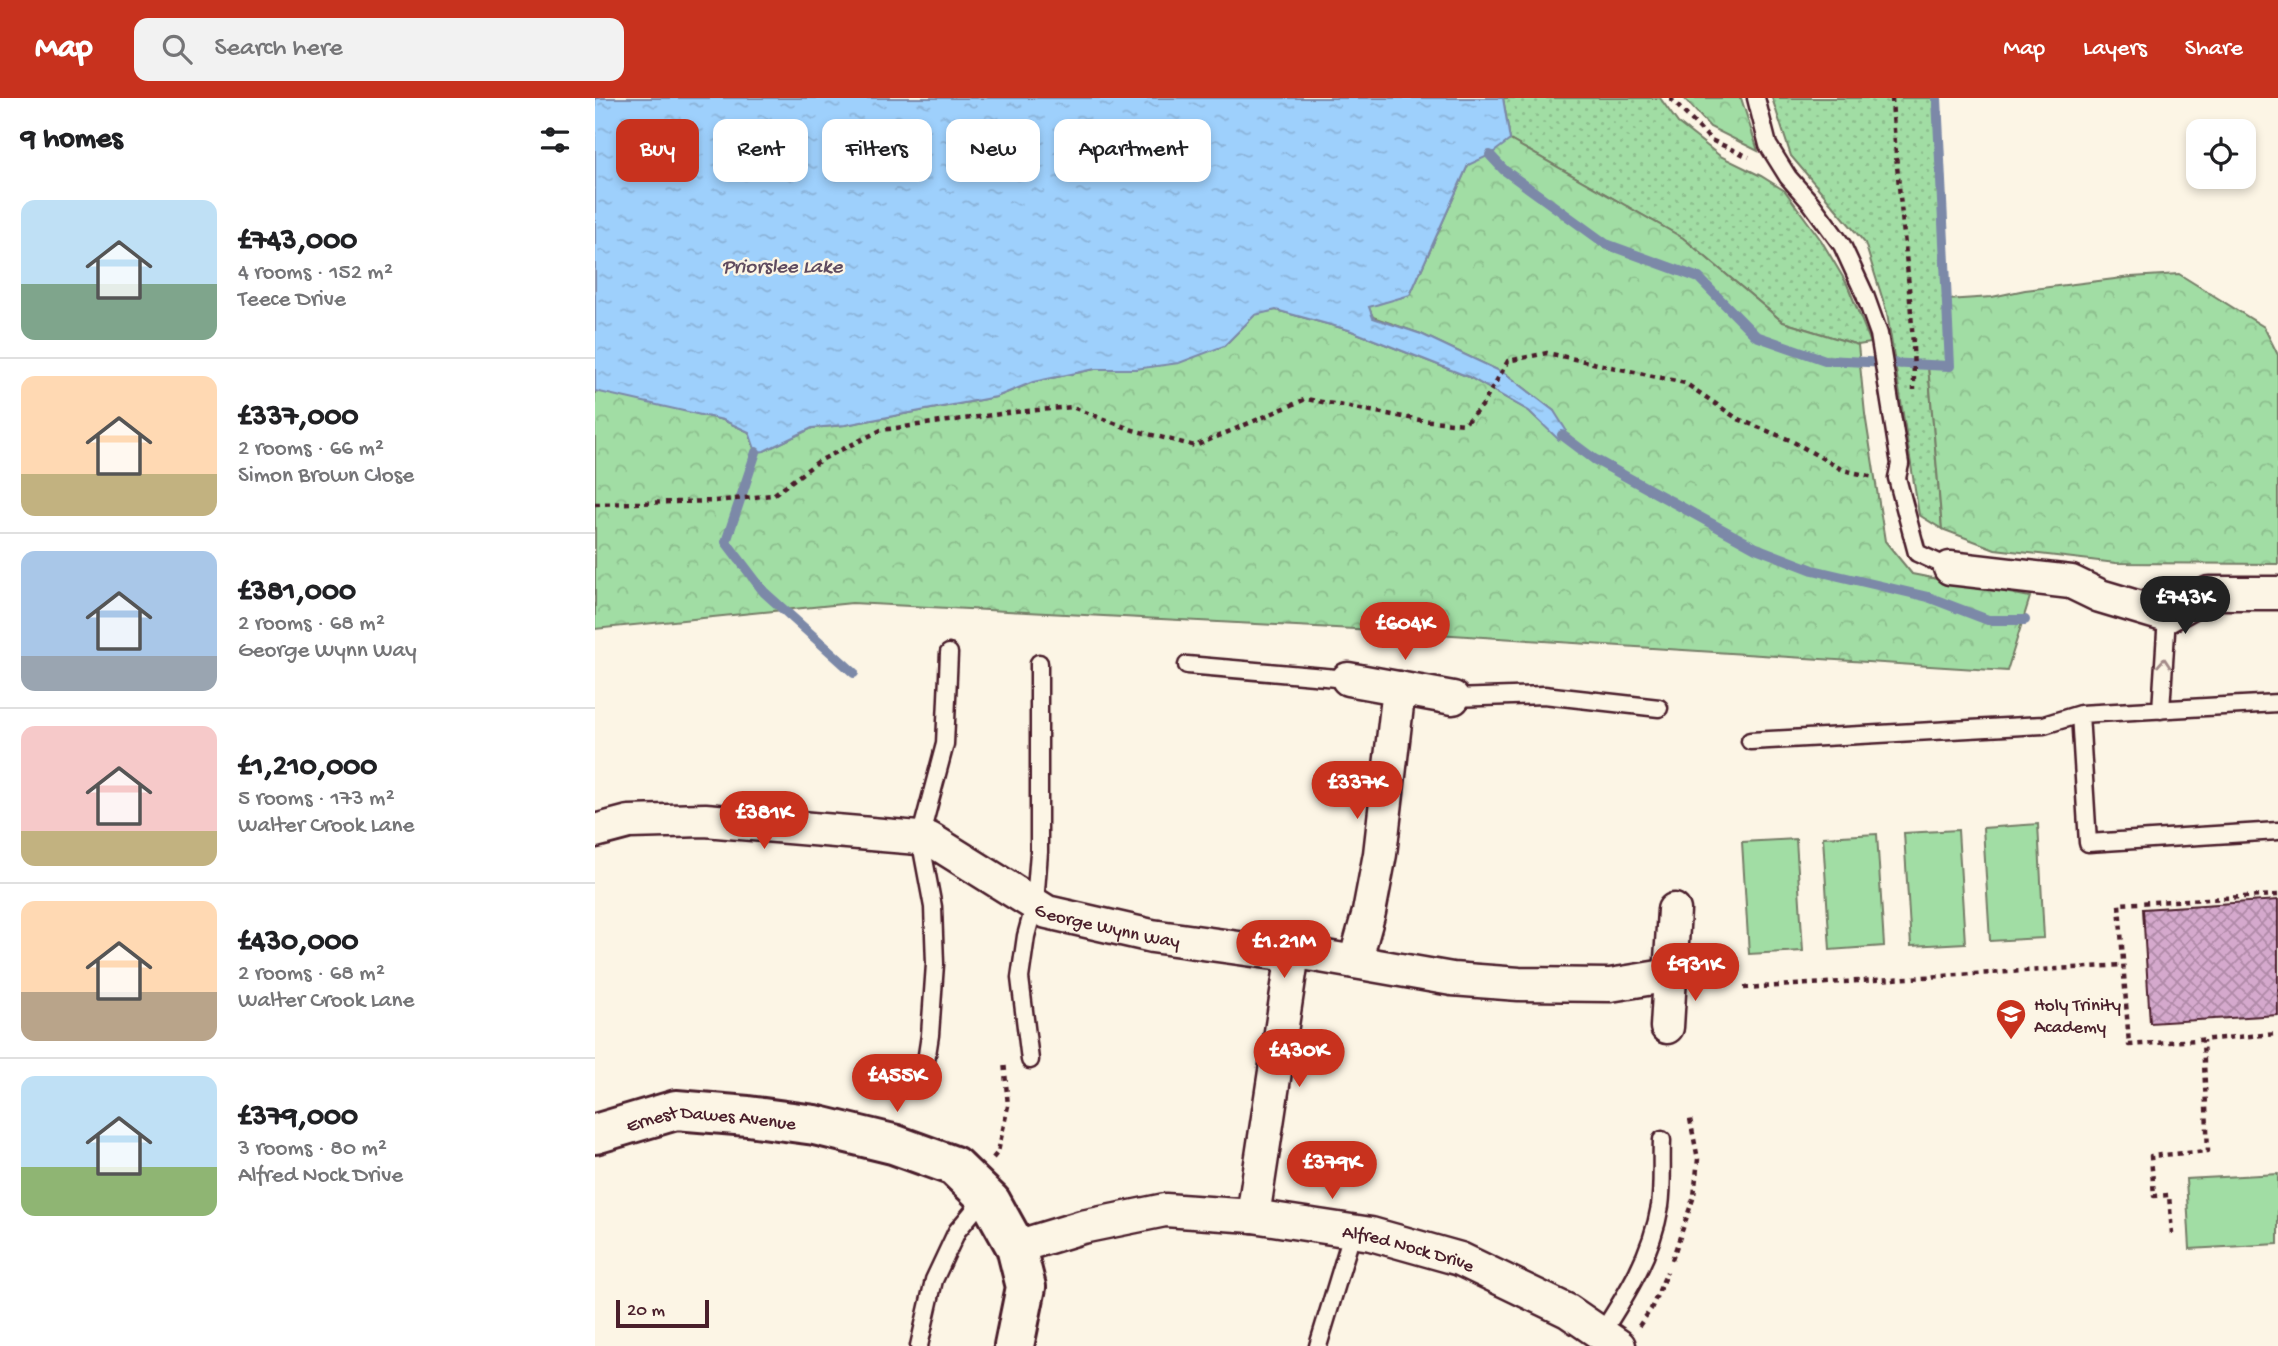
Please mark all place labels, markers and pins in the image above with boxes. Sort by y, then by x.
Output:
pin: £743K [2136,576,2234,636]
pin: £604K [1356,602,1454,662]
pin: £337K [1308,762,1406,821]
pin: £381K [715,792,813,851]
pin: £1.21M [1227,920,1341,980]
pin: £931K [1646,944,1744,1003]
place label: Holy Trinity Academy [2034,995,2122,1040]
school or university icon: Holy Trinity Academy [1994,997,2028,1041]
pin: £430K [1250,1030,1348,1089]
pin: £455K [848,1054,946,1114]
pin: £379K [1283,1142,1381,1201]

